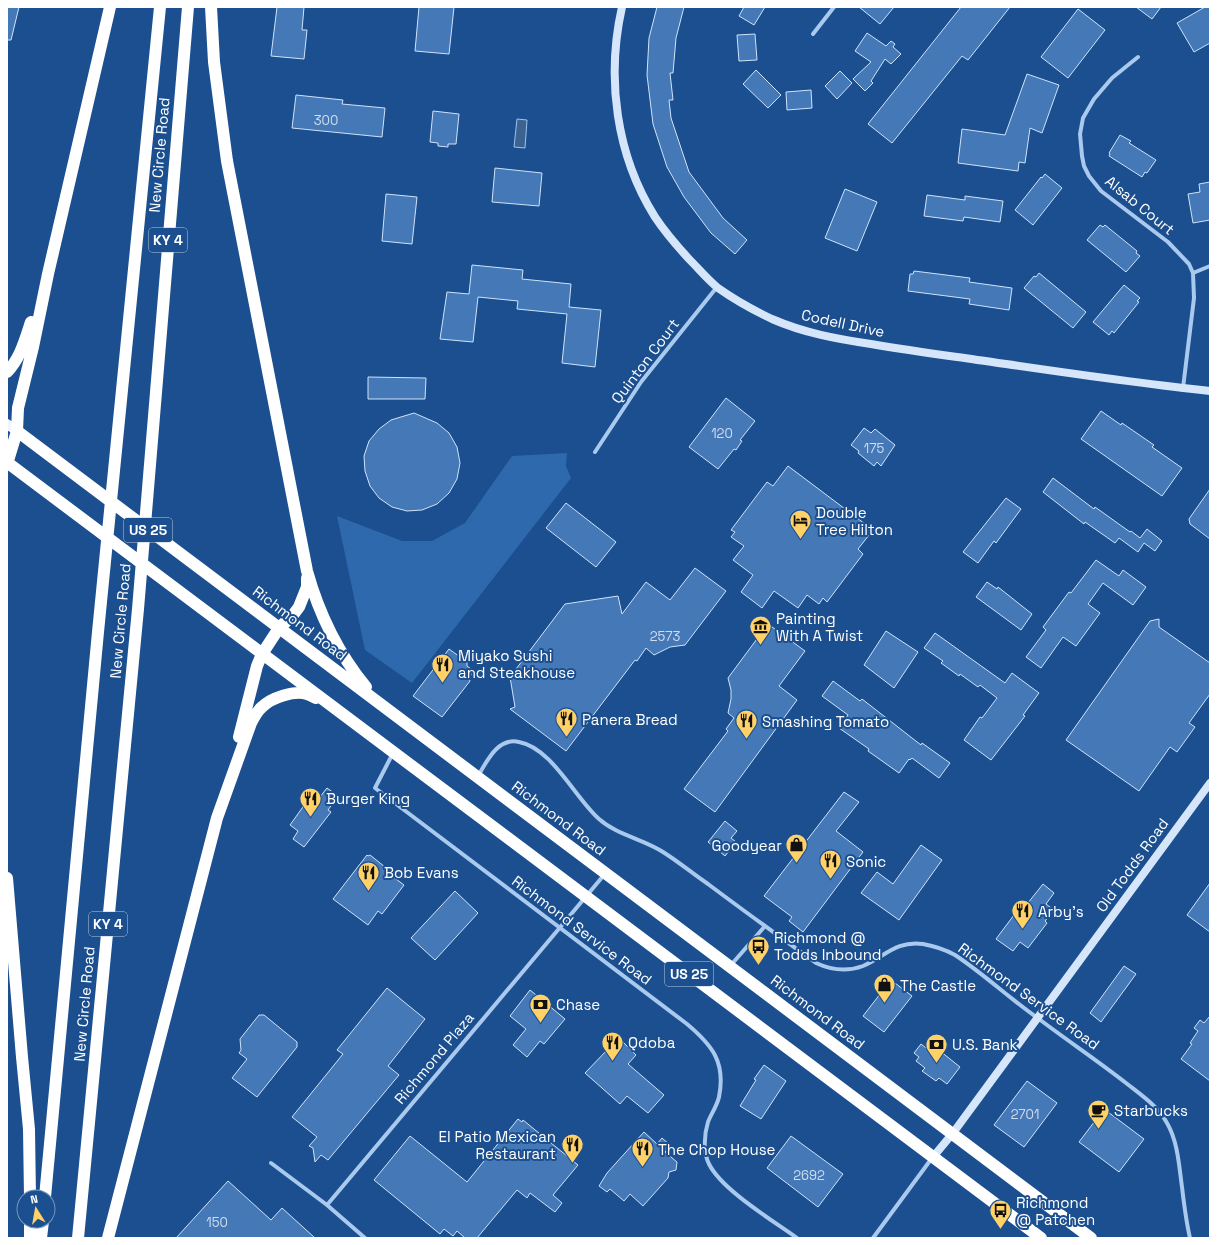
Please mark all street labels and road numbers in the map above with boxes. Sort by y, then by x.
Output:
street label: New Circle Road [145,97,173,213]
street label: Alsab Court [1101,171,1179,239]
road number: KY 4 [149,228,187,252]
street label: Codell Drive [800,305,886,341]
street label: Quinton Court [607,315,683,407]
road number: US 25 [124,518,172,542]
street label: New Circle Road [106,563,134,679]
street label: Richmond Road [249,581,351,665]
street label: Richmond Road [508,776,610,860]
street label: Old Todds Road [1092,814,1172,916]
street label: Richmond Service Road [508,871,656,989]
road number: KY 4 [89,912,127,936]
street label: Richmond Service Road [955,938,1103,1054]
street label: New Circle Road [70,946,98,1062]
road number: US 25 [665,962,713,986]
street label: Richmond Road [767,970,869,1054]
street label: Richmond Plaza [390,1008,478,1108]

